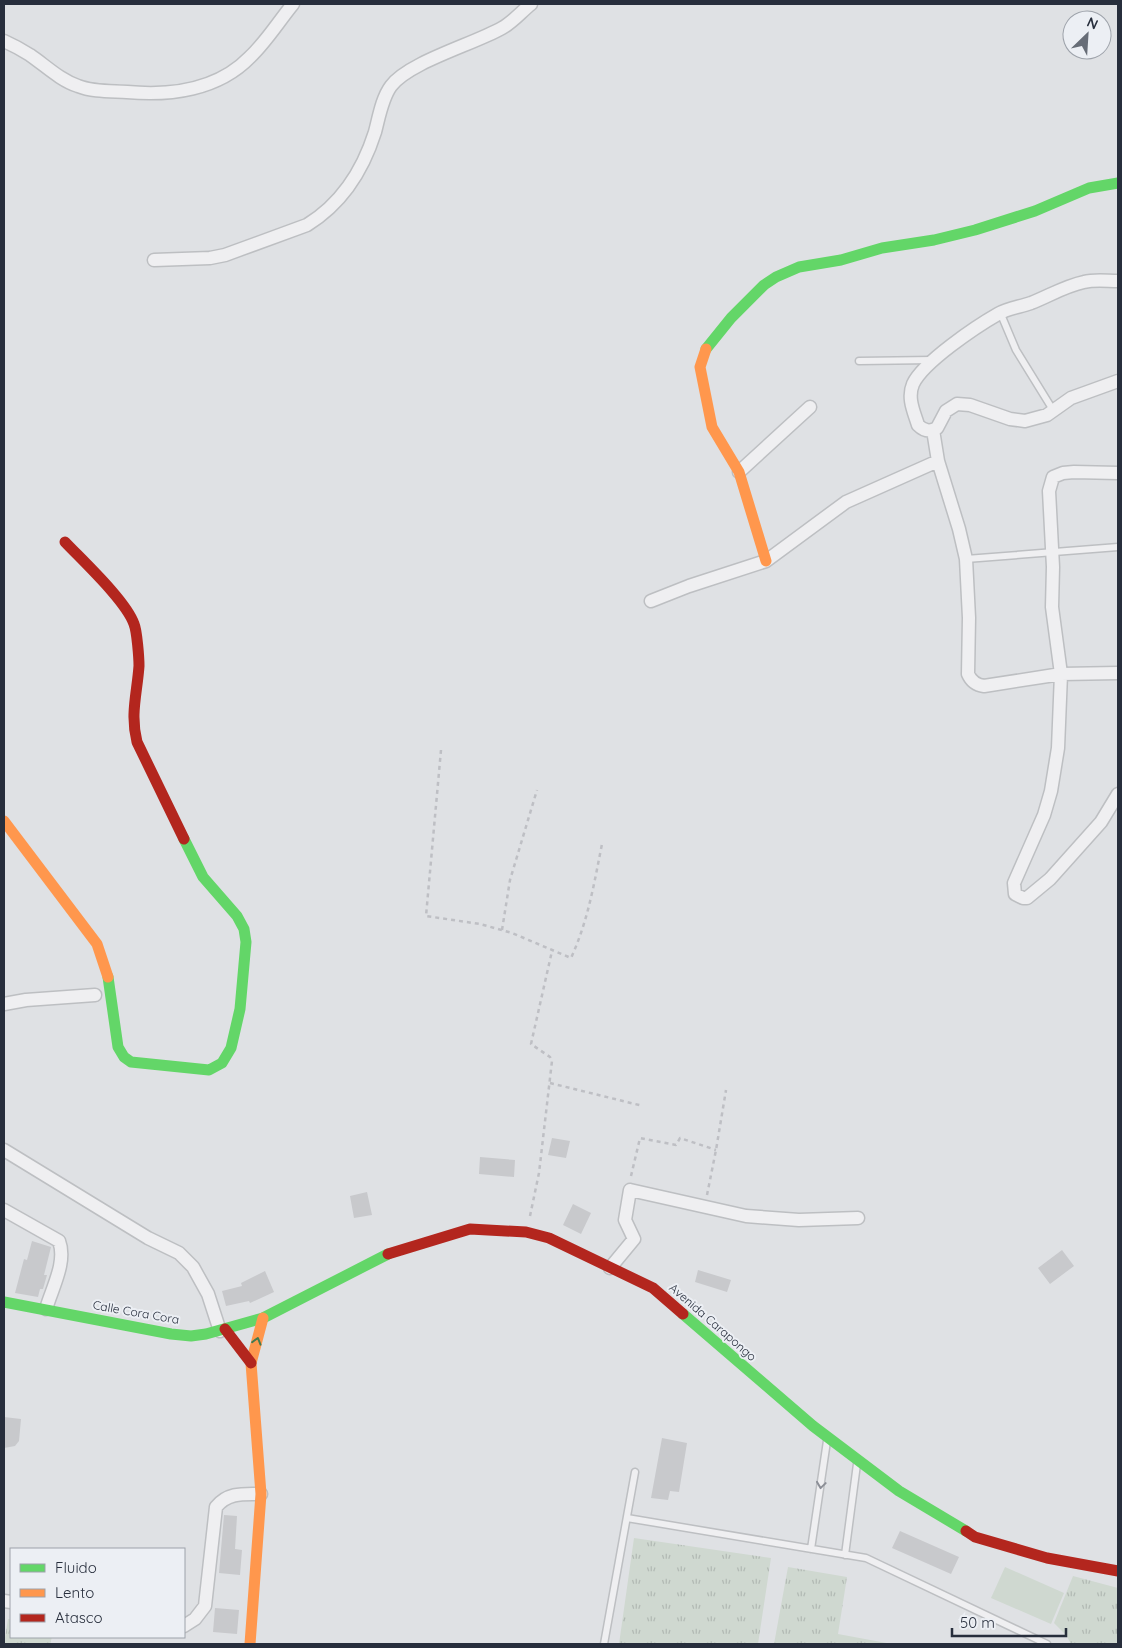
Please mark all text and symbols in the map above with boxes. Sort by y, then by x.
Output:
north arrow [1062,10,1112,60]
text: N [1084,13,1101,34]
street label: Avenida Carapongo [666,1280,760,1364]
street label: Calle Cora Cora [92,1297,180,1327]
one-way arrow [251,1336,262,1345]
one-way arrow [816,1481,827,1489]
legend [10,1548,185,1638]
text: Fluido [55,1558,97,1577]
text: Lento [55,1583,94,1602]
scale bar [952,1606,1066,1638]
text: Atasco [55,1608,103,1627]
text: 50 m [960,1613,995,1632]

